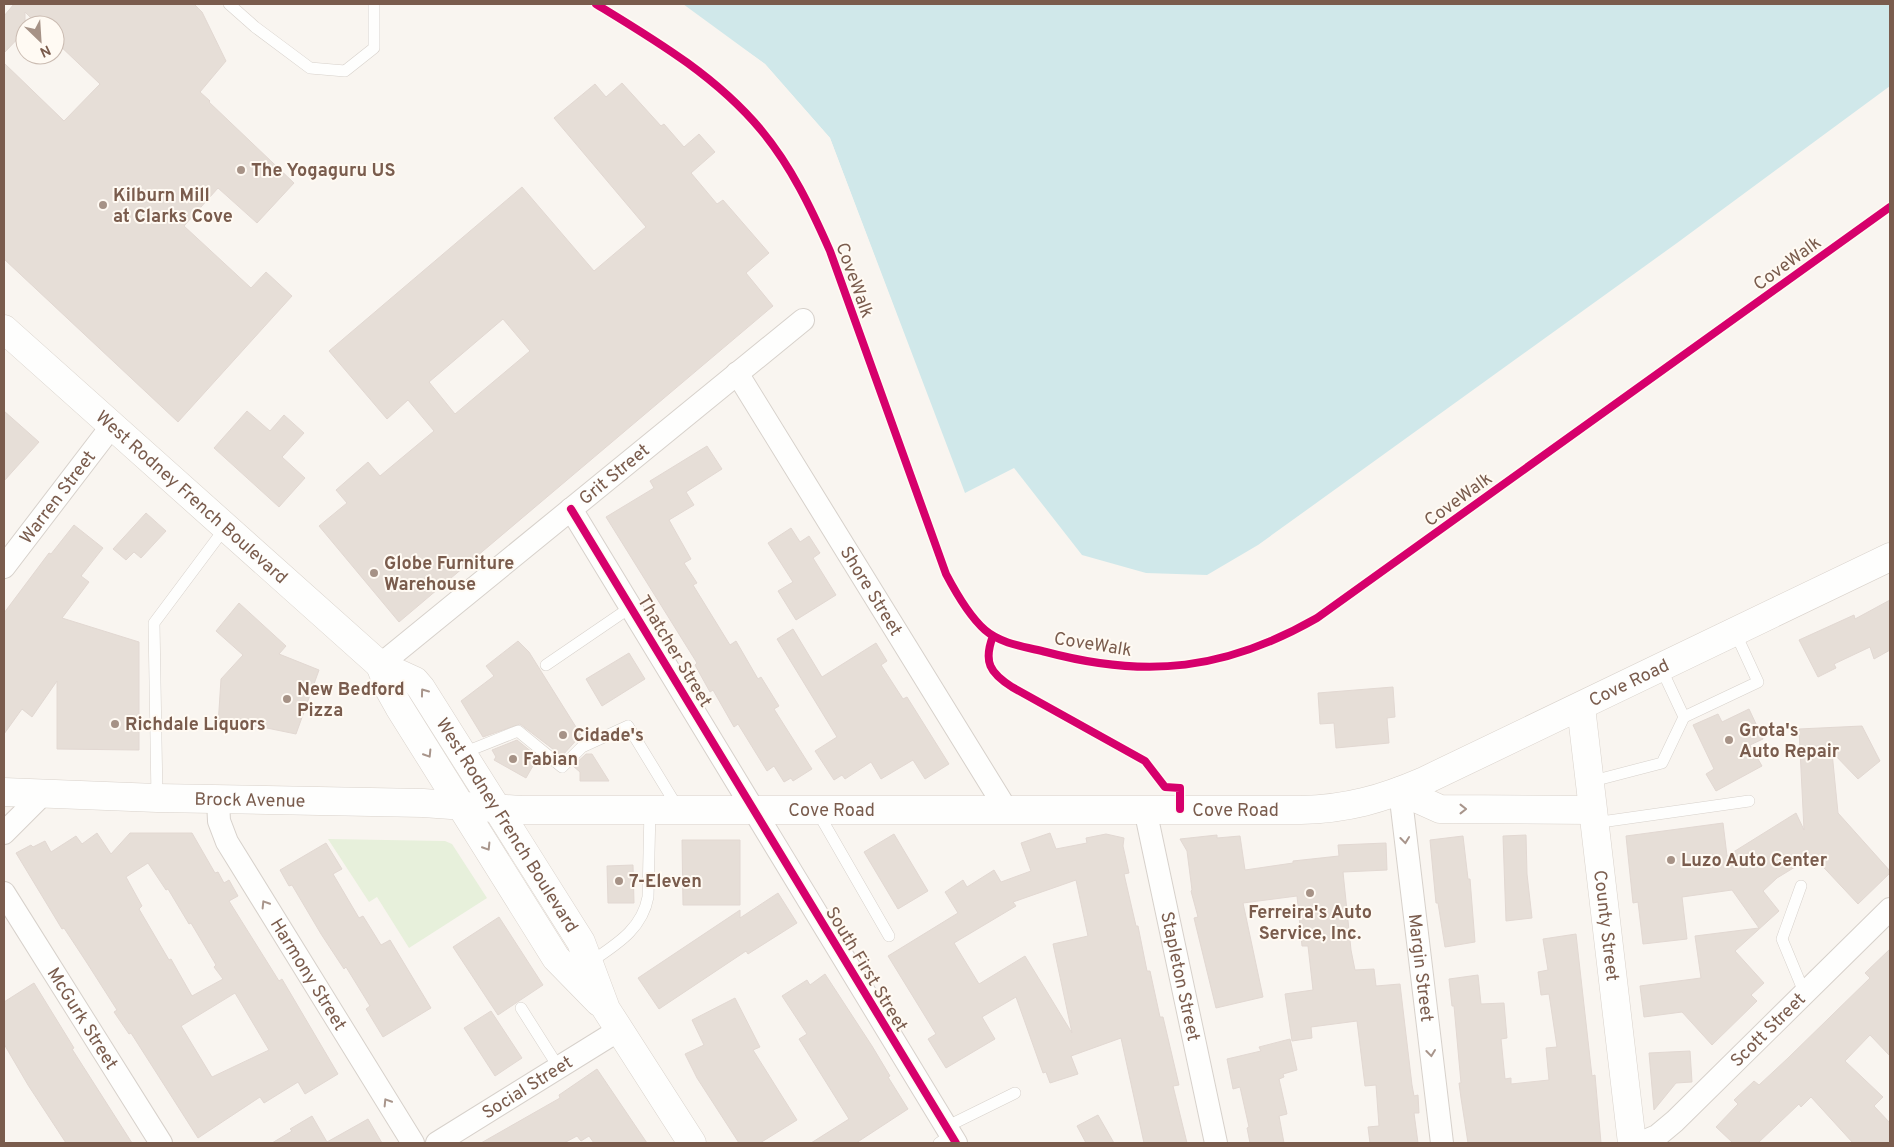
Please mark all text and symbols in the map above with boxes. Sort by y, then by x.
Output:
north arrow [15,15,65,65]
text: N [37,41,53,60]
place label: The Yogaguru US [251,160,395,183]
marker: The Yogaguru US [235,164,247,176]
place label: Kilburn Mill at Clarks Cove [113,185,233,229]
marker: Kilburn Mill at Clarks Cove [97,199,109,211]
street label: CoveWalk [1749,232,1826,297]
street label: CoveWalk [829,240,878,321]
street label: West Rodney French Boulevard [90,406,292,590]
street label: Grit Street [575,440,655,511]
street label: Warren Street [16,447,102,549]
street label: CoveWalk [1420,468,1497,533]
street label: Shore Street [834,543,907,641]
place label: Globe Furniture Warehouse [384,553,514,597]
marker: Globe Furniture Warehouse [368,567,380,579]
street label: Thatcher Street [631,592,716,712]
street label: CoveWalk [1052,628,1133,663]
street label: Cove Road [1586,655,1674,713]
place label: New Bedford Pizza [297,679,405,723]
one-way arrow [421,688,430,698]
marker: New Bedford Pizza [281,693,293,705]
place label: Richdale Liquors [125,714,266,737]
street label: West Rodney French Boulevard [430,714,582,938]
marker: Richdale Liquors [109,718,121,730]
place label: Grota's Auto Repair [1739,720,1840,764]
place label: Cidade's [573,725,644,748]
marker: Cidade's [557,729,569,741]
marker: Grota's Auto Repair [1723,734,1735,746]
one-way arrow [422,748,432,757]
place label: Fabian [523,749,578,772]
marker: Fabian [507,753,519,765]
street label: Brock Avenue [194,789,306,814]
street label: Cove Road [788,800,875,823]
street label: Cove Road [1192,800,1279,823]
one-way arrow [1459,804,1467,814]
one-way arrow [1399,836,1410,844]
one-way arrow [480,841,490,850]
place label: Luzo Auto Center [1681,850,1828,873]
marker: Luzo Auto Center [1665,854,1677,866]
street label: County Street [1587,869,1623,983]
place label: 7-Eleven [629,871,702,894]
marker: 7-Eleven [613,875,625,887]
marker: Ferreira's Auto Service, Inc. [1304,887,1316,899]
one-way arrow [262,900,271,910]
place label: Ferreira's Auto Service, Inc. [1248,902,1372,946]
street label: South First Street [819,903,912,1036]
street label: Stapleton Street [1154,910,1204,1043]
street label: Margin Street [1402,912,1437,1023]
street label: Harmony Street [264,915,351,1035]
street label: McGurk Street [41,964,122,1074]
street label: Scott Street [1726,989,1811,1073]
one-way arrow [1425,1050,1436,1058]
street label: Social Street [478,1052,577,1125]
one-way arrow [384,1098,394,1107]

